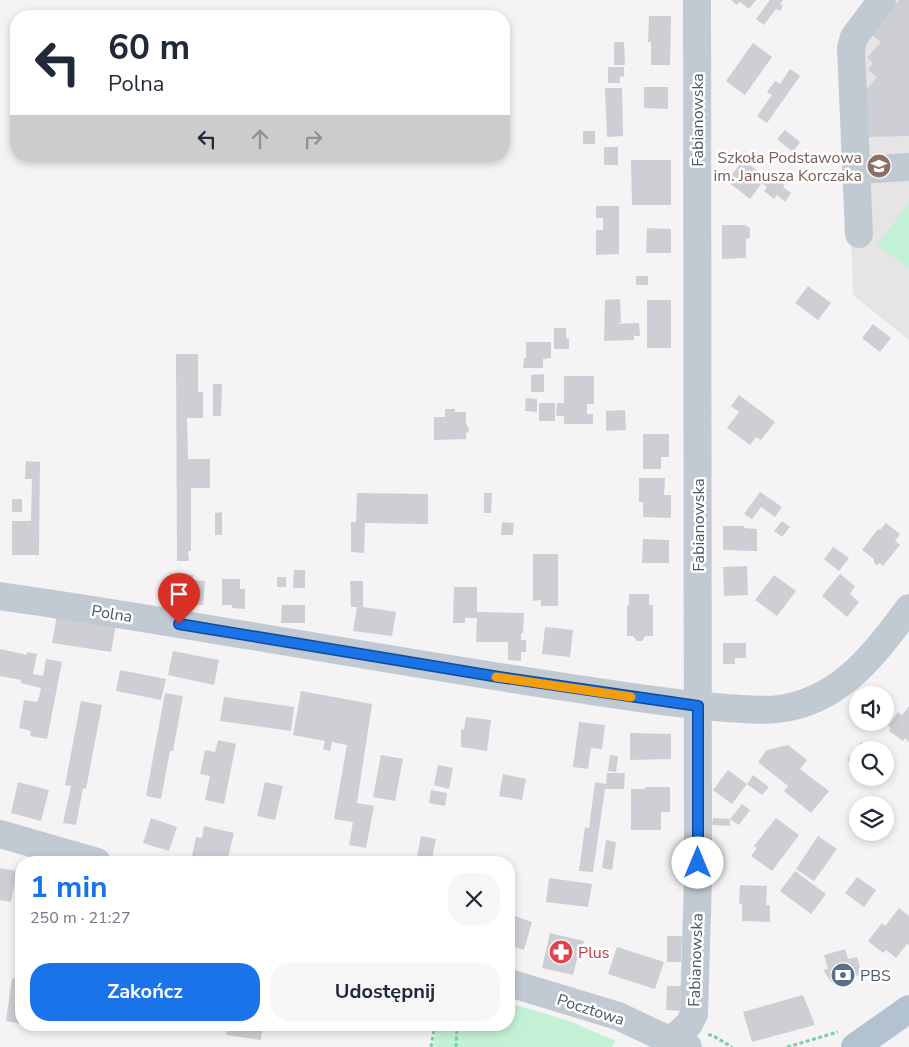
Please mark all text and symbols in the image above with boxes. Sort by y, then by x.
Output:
text: 60 m [108,24,190,71]
icon: left [25,30,90,95]
text: Polna [108,69,164,99]
street label: Fabianowska [687,73,709,167]
icon: left [193,125,221,153]
icon: ahead [246,125,274,153]
icon: right [299,125,327,153]
place label: Szkoła Podstawowa im. Janusza Korczaka [714,147,862,187]
school or university icon: Szkoła Podstawowa im. Janusza Korczaka [866,153,892,179]
street label: Fabianowska [688,478,710,572]
pin [158,573,200,624]
icon: arrive [165,580,193,608]
street label: Polna [90,600,134,628]
map controls [849,686,894,841]
button: sound [849,686,894,731]
button: search [849,741,894,786]
button: layers [849,796,894,841]
position arrow [671,836,723,888]
text: 1 min [30,867,108,908]
button: close [448,873,500,925]
text: 250 m · 21:27 [30,907,131,929]
street label: Fabianowska [683,913,709,1007]
pharmacy icon: Plus [548,939,574,965]
place label: Plus [578,942,610,964]
bank icon: PBS [830,962,856,988]
button: Zakończ [30,963,260,1021]
button: Udostępnij [270,963,500,1021]
place label: PBS [860,965,891,987]
street label: Pocztowa [554,989,627,1031]

